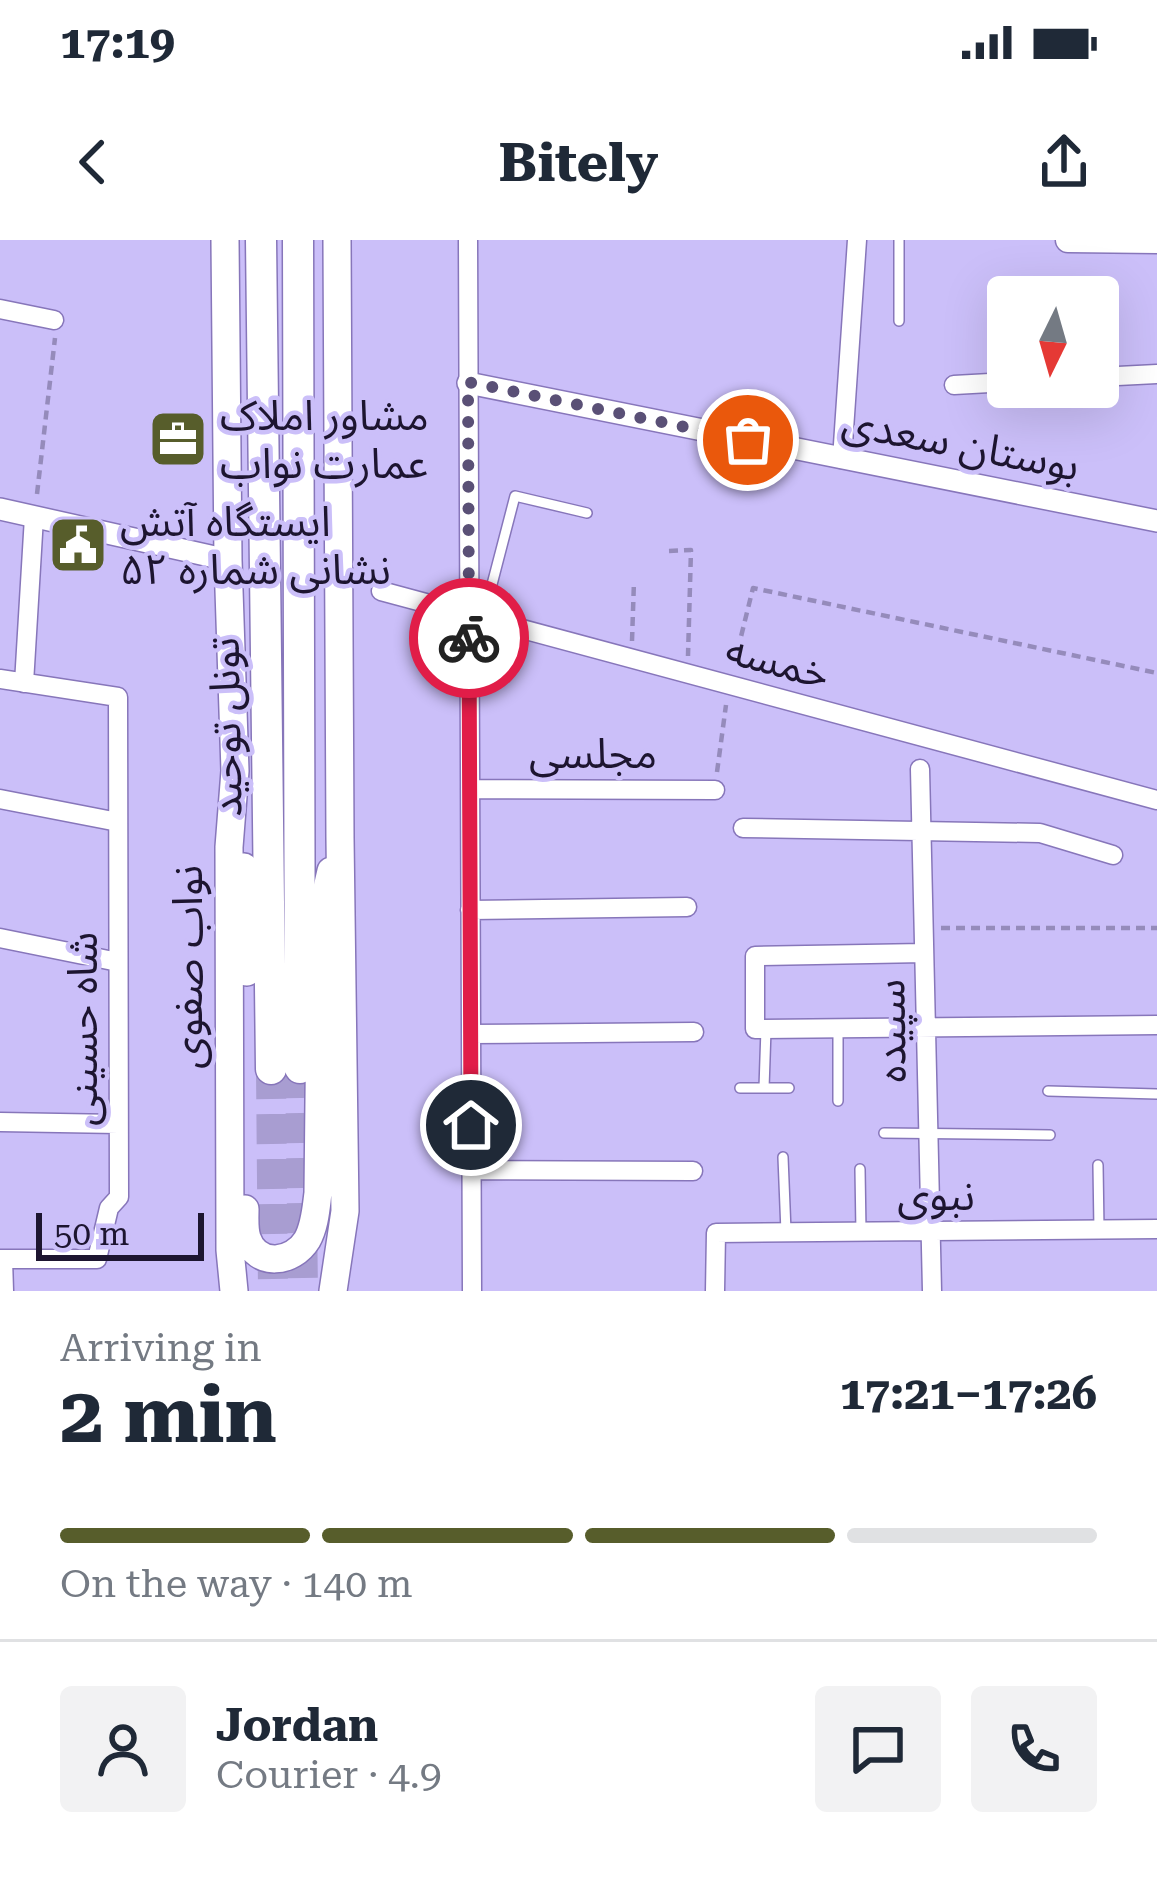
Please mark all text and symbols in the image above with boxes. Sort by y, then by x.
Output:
text: 17:19 [60,16,175,69]
icon: back [60,129,126,195]
icon: share [1031,129,1097,195]
text: Bitely [499,131,658,194]
north arrow [987,276,1119,408]
map controls [987,276,1119,408]
pin [697,389,799,491]
place label: مشاور املاک عمارت نواب [220,391,429,488]
street label: بوستان سعدی [838,397,1084,490]
icon: bag [715,407,781,473]
office icon: مشاور املاک عمارت نواب [147,408,209,470]
place label: ایستگاه آتش نشانی شماره ۵۲ [120,497,391,594]
public building icon: ایستگاه آتش نشانی شماره ۵۲ [47,514,109,576]
courier [409,578,529,698]
icon: bike [436,605,502,671]
street label: خمسه [721,624,835,699]
street label: تونل توحید [199,637,252,817]
street label: مجلسی [529,729,657,778]
street label: نواب صفوی [163,865,212,1069]
street label: شاه حسینی [58,932,107,1126]
street label: سپیده [865,979,918,1083]
pin [420,1074,522,1176]
icon: home [438,1092,504,1158]
street label: نبوی [897,1171,975,1220]
scale bar [36,1207,204,1260]
text: 50 m [54,1214,129,1253]
text: Arriving in [60,1325,262,1371]
text: 17:21–17:26 [840,1367,1097,1420]
text: 2 min [60,1370,277,1461]
text: On the way · 140 m [60,1561,412,1607]
button: person [60,1686,186,1812]
button: chat [815,1686,941,1812]
button: phone [971,1686,1097,1812]
text: Jordan [216,1699,378,1752]
text: Courier · 4.9 [216,1752,442,1798]

